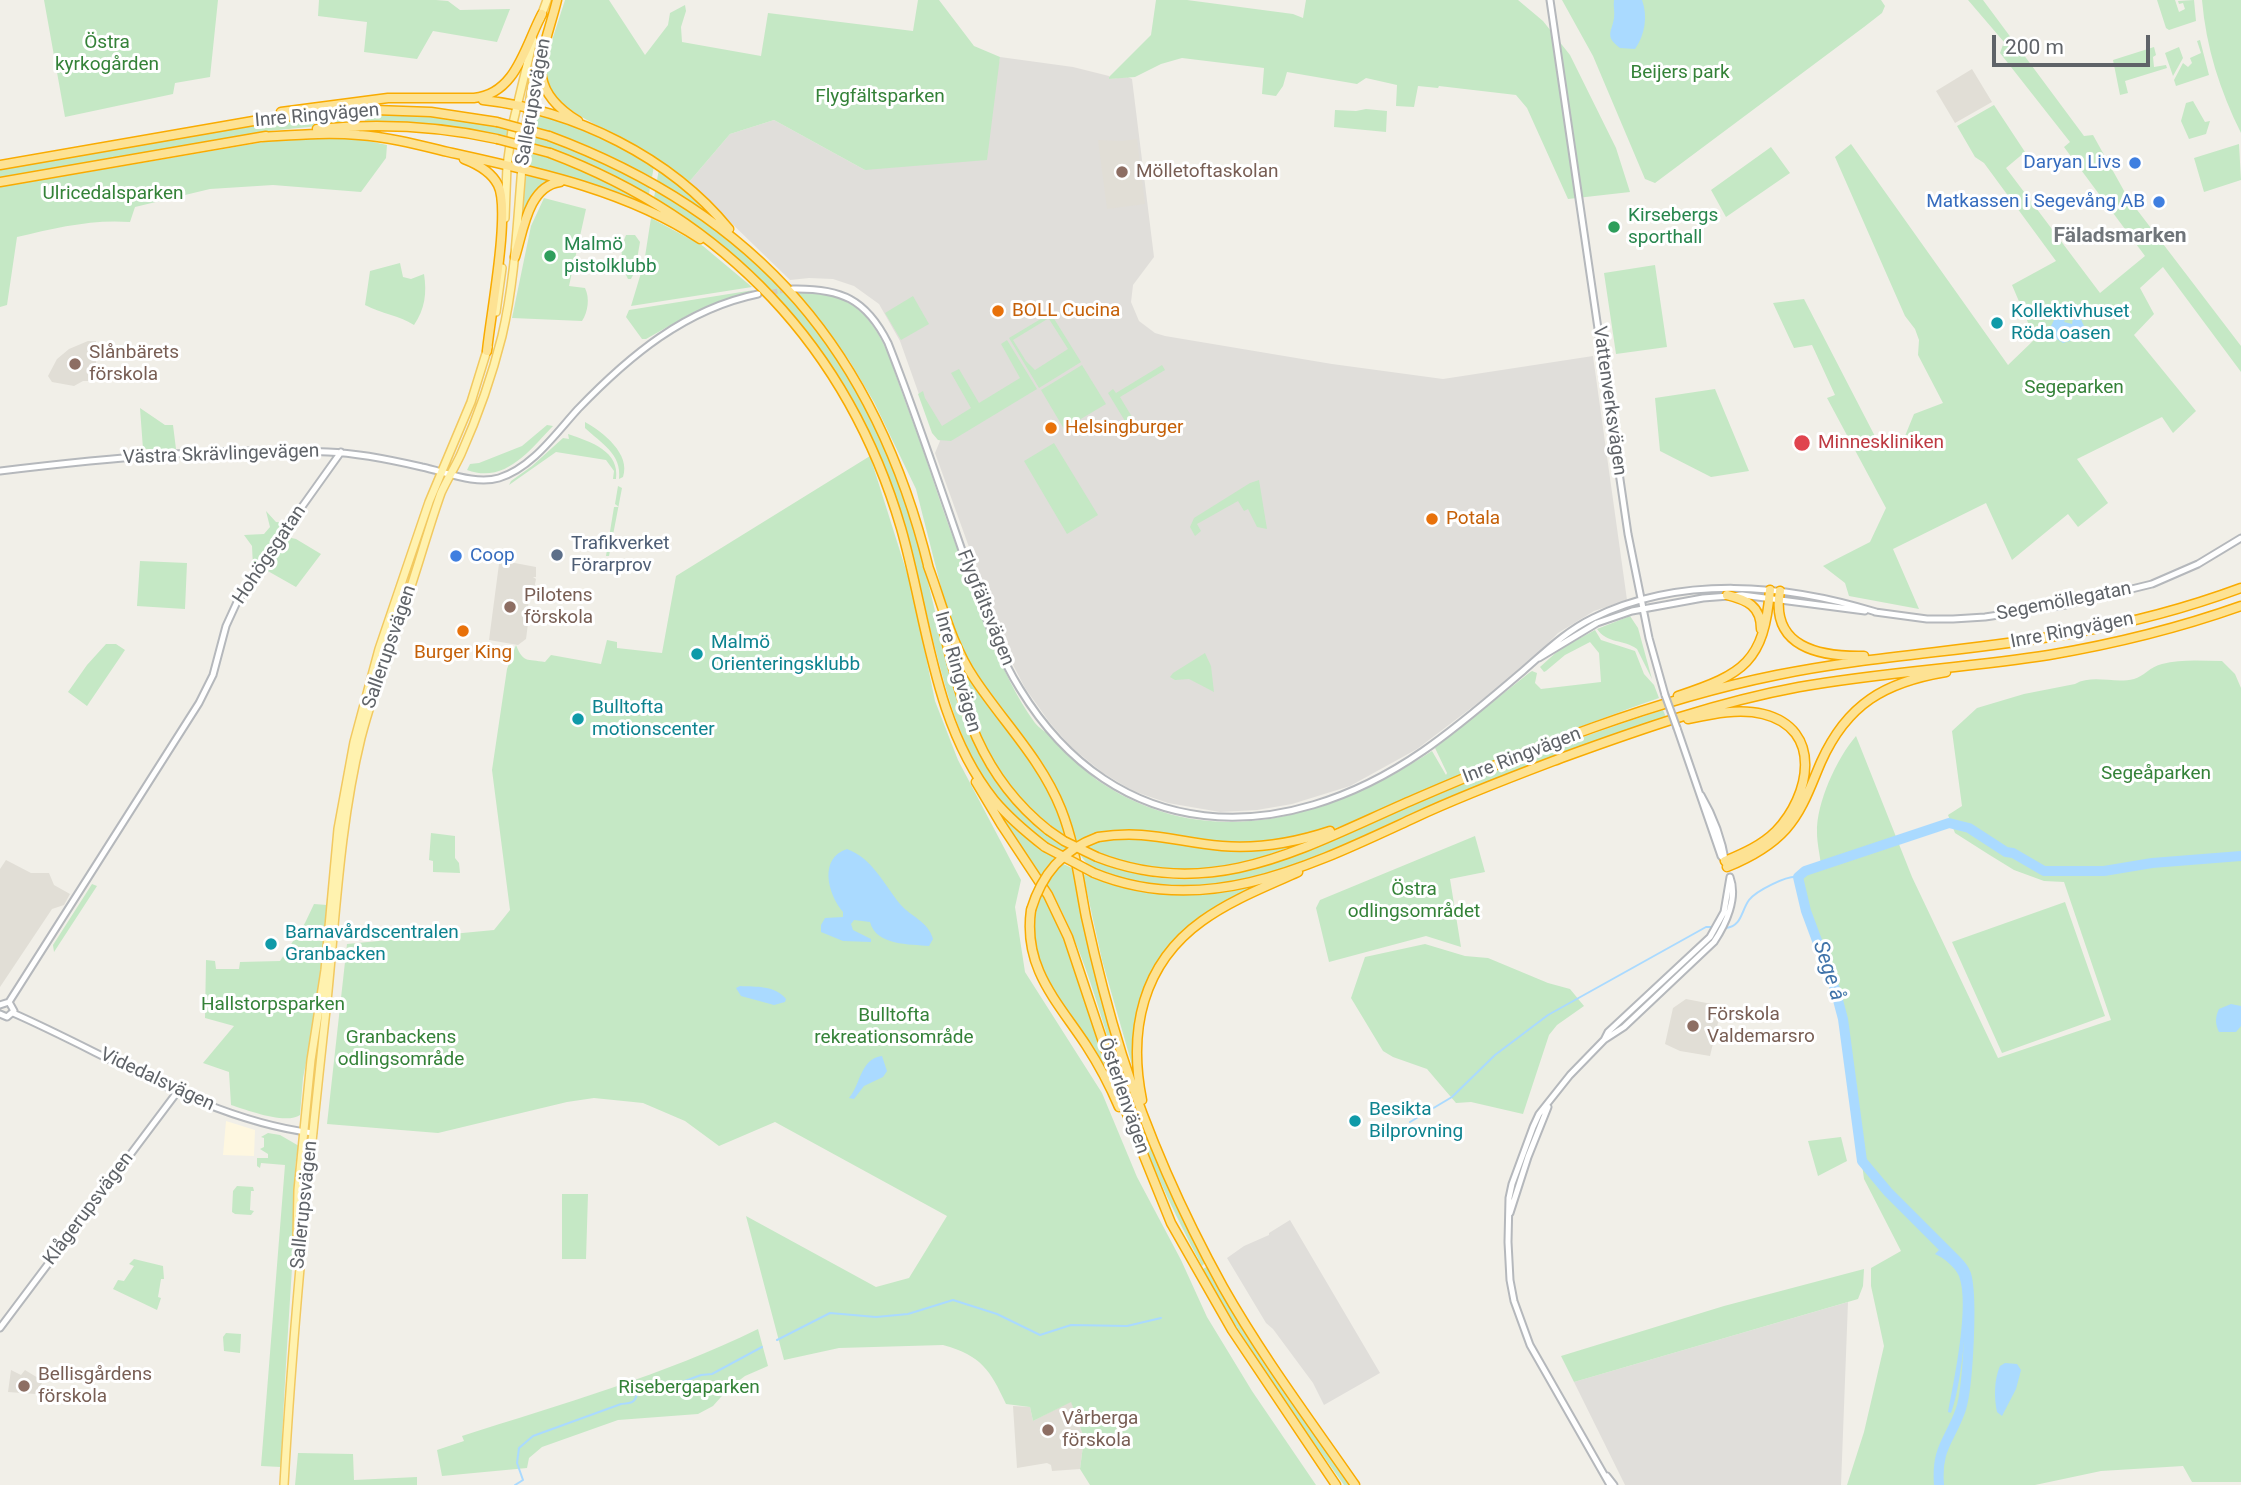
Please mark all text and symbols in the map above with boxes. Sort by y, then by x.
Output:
scale bar [1996,21,2154,65]
park label: Östra kyrkogården [55,32,159,76]
text: 200 m [2005,35,2064,59]
street label: Sallerupsvägen [512,37,556,167]
park label: Beijers park [1630,62,1730,84]
park label: Flygfältsparken [815,86,945,108]
street label: Inre Ringvägen [254,99,380,133]
place label: Daryan Livs [2023,152,2121,174]
marker: Daryan Livs [2127,155,2143,171]
place label: Mölletoftaskolan [1136,161,1278,183]
marker: Mölletoftaskolan [1114,164,1130,180]
park label: Ulricedalsparken [43,183,183,205]
place label: Matkassen i Segevång AB [1926,191,2145,213]
marker: Matkassen i Segevång AB [2151,194,2167,210]
place label: Kirsebergs sporthall [1628,205,1718,249]
marker: Kirsebergs sporthall [1606,219,1622,235]
district label: Fäladsmarken [2053,224,2187,250]
place label: Malmö pistolklubb [564,234,657,278]
marker: Malmö pistolklubb [542,248,558,264]
place label: BOLL Cucina [1012,300,1120,322]
place label: Kollektivhuset Röda oasen [2011,301,2130,345]
marker: BOLL Cucina [990,303,1006,319]
marker: Kollektivhuset Röda oasen [1989,315,2005,331]
street label: Vattenverksvägen [1587,325,1631,477]
place label: Slånbärets förskola [89,342,179,386]
marker: Slånbärets förskola [67,356,83,372]
park label: Segeparken [2024,377,2124,399]
place label: Helsingburger [1065,417,1183,439]
marker: Helsingburger [1043,420,1059,436]
place label: Minneskliniken [1818,432,1944,454]
marker: Minneskliniken [1792,433,1812,453]
street label: Västra Skrävlingevägen [122,440,320,470]
street label: Hohögsgatan [229,501,311,609]
place label: Potala [1446,508,1500,530]
marker: Potala [1424,511,1440,527]
place label: Trafikverket Förarprov [571,533,670,577]
place label: Coop [470,545,515,567]
marker: Trafikverket Förarprov [549,547,565,563]
street label: Flygfältsvägen [951,547,1019,669]
marker: Coop [448,548,464,564]
street label: Segemöllegatan [1995,578,2133,626]
street label: Sallerupsvägen [358,582,422,712]
place label: Pilotens förskola [524,585,593,629]
marker: Pilotens förskola [502,599,518,615]
street label: Inre Ringvägen [2009,608,2135,654]
street label: Inre Ringvägen [929,609,985,735]
marker: Burger King [455,623,471,639]
place label: Malmö Orienteringsklubb [711,632,860,676]
place label: Burger King [414,642,512,664]
marker: Malmö Orienteringsklubb [689,646,705,662]
place label: Bulltofta motionscenter [592,697,715,741]
marker: Bulltofta motionscenter [570,711,586,727]
street label: Inre Ringvägen [1460,723,1584,789]
park label: Segeåparken [2101,763,2211,785]
park label: Östra odlingsområdet [1348,879,1480,923]
place label: Barnavårdscentralen Granbacken [285,922,459,966]
marker: Barnavårdscentralen Granbacken [263,936,279,952]
water label: Sege å [1807,938,1849,1004]
park label: Hallstorpsparken [201,994,345,1016]
place label: Förskola Valdemarsro [1707,1004,1815,1048]
park label: Bulltofta rekreationsområde [814,1005,974,1049]
marker: Förskola Valdemarsro [1685,1018,1701,1034]
park label: Granbackens odlingsområde [338,1027,464,1071]
street label: Österlenvägen [1092,1035,1154,1157]
street label: Videdalsvägen [96,1044,218,1116]
place label: Besikta Bilprovning [1369,1099,1463,1143]
marker: Besikta Bilprovning [1347,1113,1363,1129]
street label: Sallerupsvägen [287,1140,323,1270]
street label: Klågerupsvägen [39,1148,139,1270]
place label: Bellisgårdens förskola [38,1364,152,1408]
park label: Risebergaparken [618,1377,760,1399]
marker: Bellisgårdens förskola [16,1378,32,1394]
place label: Vårberga förskola [1062,1408,1138,1452]
marker: Vårberga förskola [1040,1422,1056,1438]

